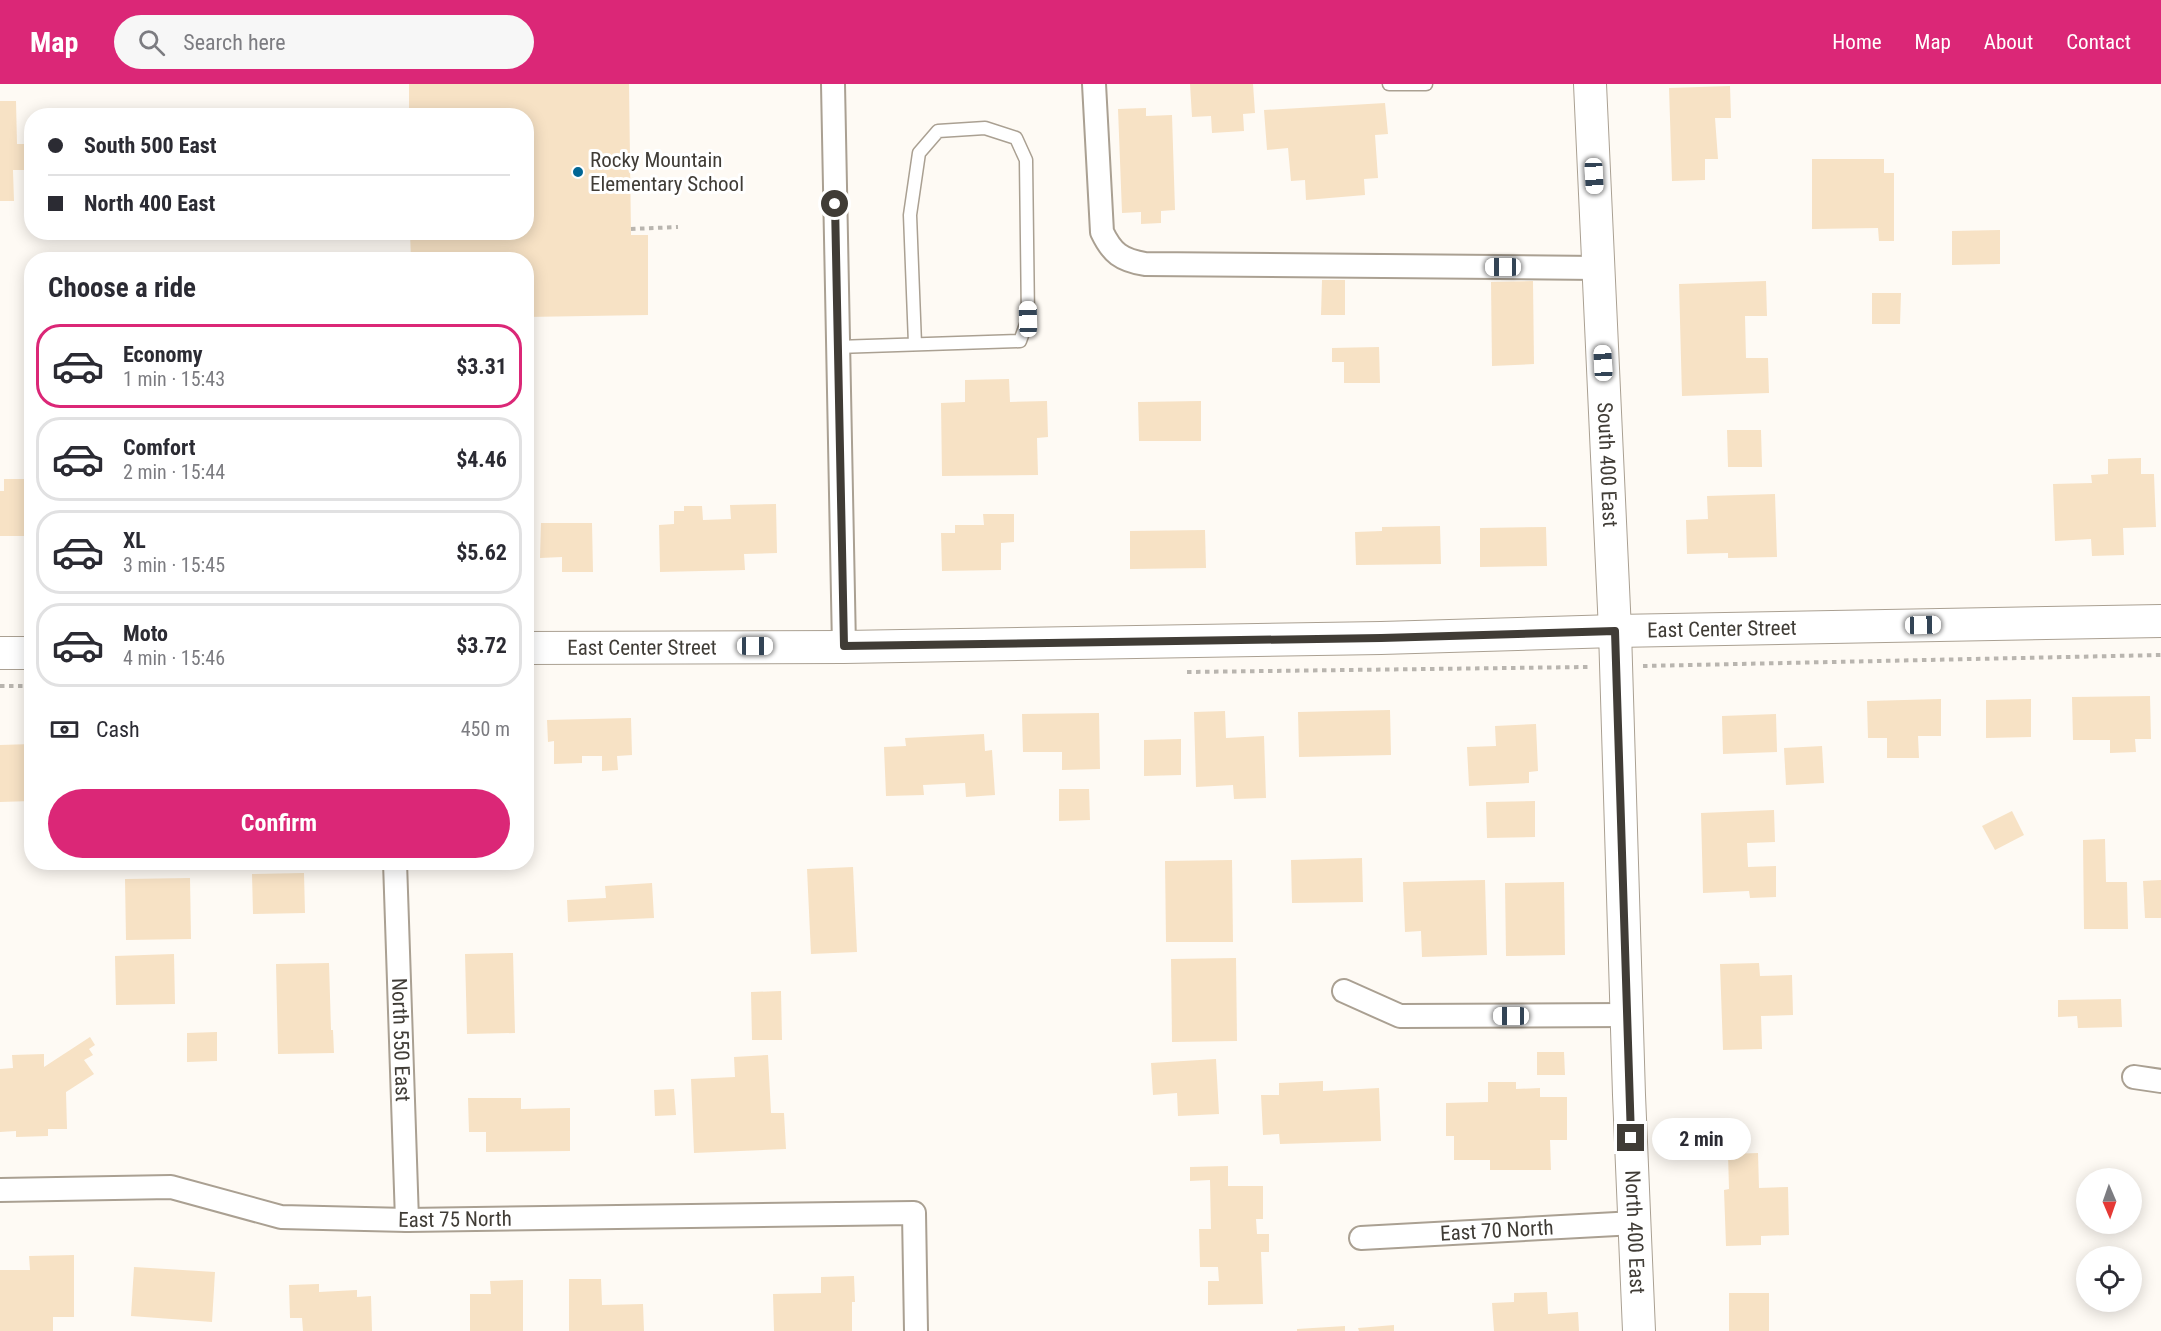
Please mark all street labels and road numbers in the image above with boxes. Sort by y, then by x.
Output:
street label: South 400 East [1593,402,1622,528]
street label: East Center Street [1647,616,1797,642]
street label: East Center Street [567,635,717,660]
street label: North 550 East [387,978,415,1102]
street label: North 400 East [1620,1170,1649,1295]
street label: East 75 North [398,1207,512,1232]
street label: East 70 North [1439,1215,1554,1246]

